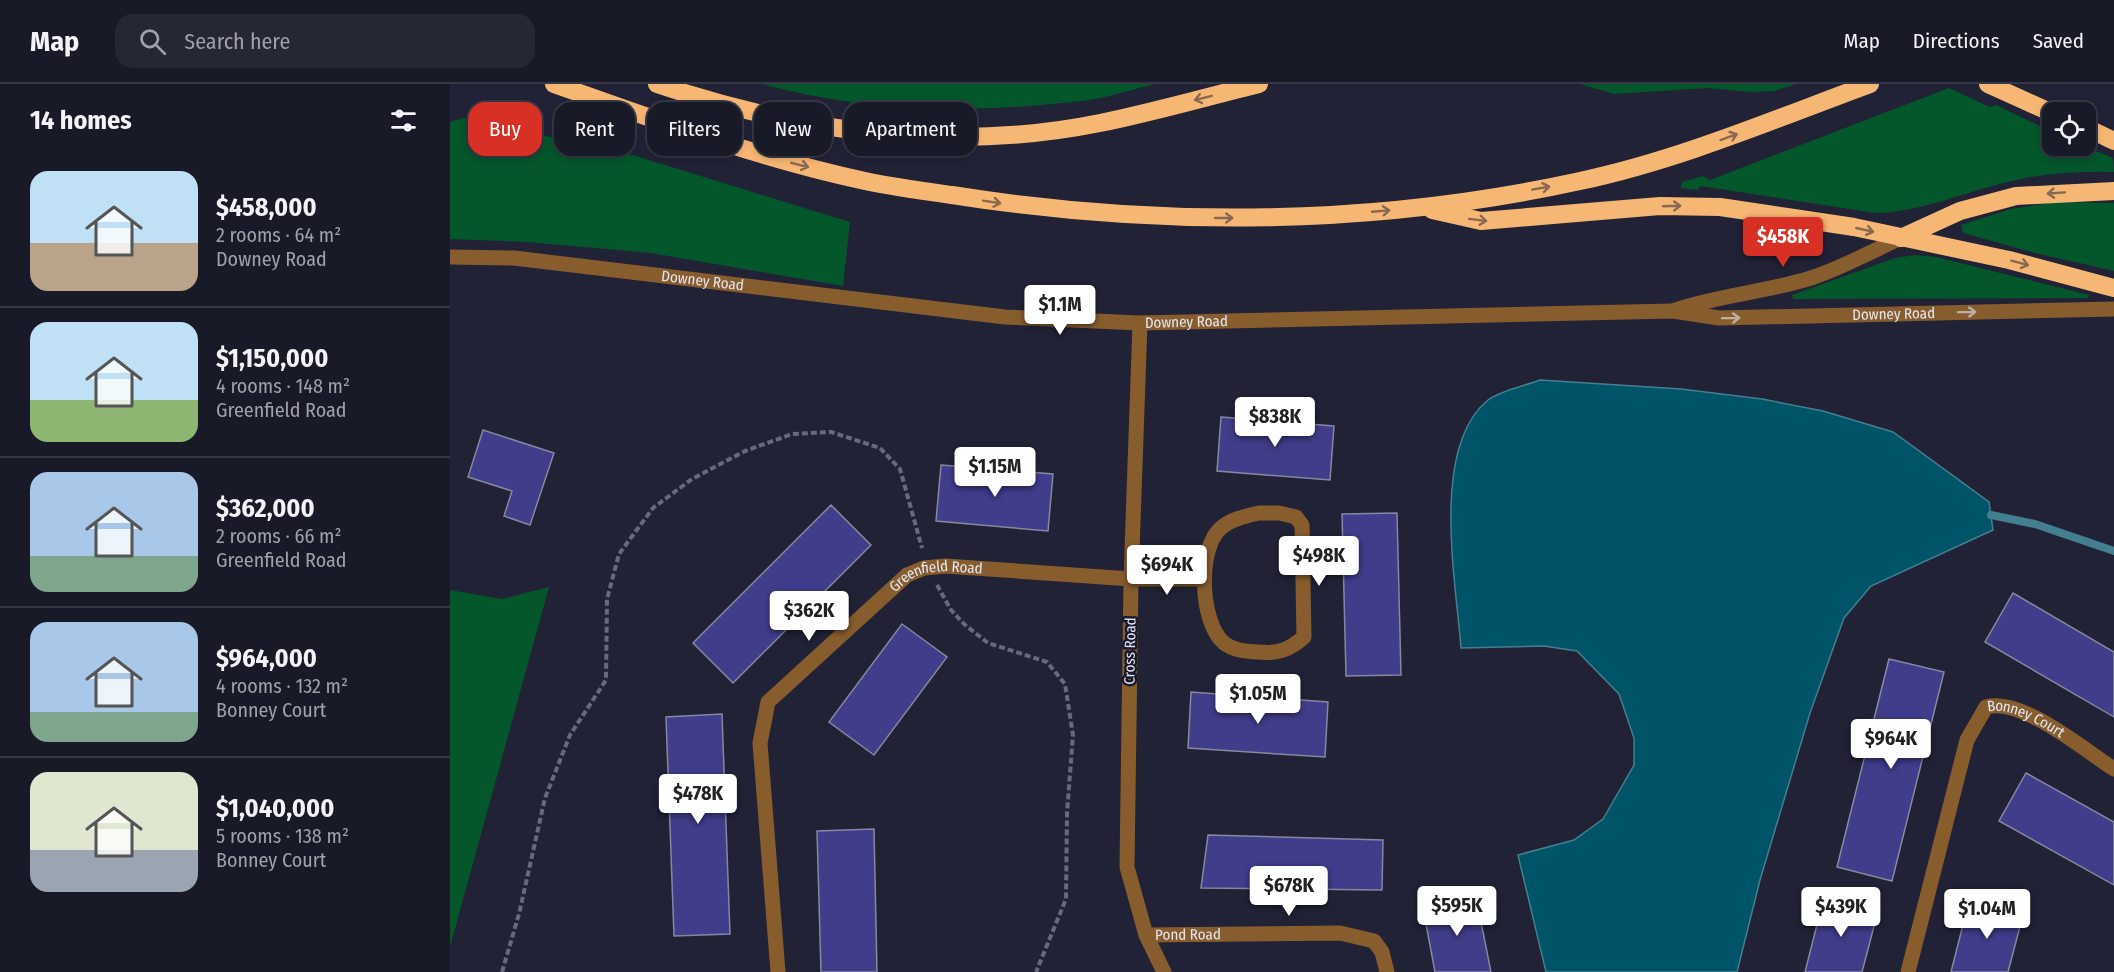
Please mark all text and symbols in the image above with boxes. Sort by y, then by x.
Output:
search box [115,14,535,68]
text: Map [30,25,79,58]
icon: search [136,25,169,58]
text: Search here [184,28,290,55]
text: Map [1843,28,1880,54]
text: Directions [1913,28,2000,54]
text: Saved [2033,28,2084,54]
one-way arrow [1193,93,1212,104]
chip: Buy [468,102,542,156]
chip: Rent [554,102,635,156]
chip: Filters [647,102,742,156]
chip: New [754,102,832,156]
chip: Apartment [844,102,977,156]
map controls [2042,102,2096,156]
button: locate [2042,102,2096,156]
icon: filters [387,104,420,137]
text: 14 homes [30,105,132,136]
one-way arrow [1719,130,1738,141]
one-way arrow [791,160,810,172]
one-way arrow [1531,183,1550,194]
one-way arrow [2046,187,2066,198]
text: $458,000 [216,192,317,223]
icon: home [78,195,150,267]
one-way arrow [982,196,1001,207]
one-way arrow [1662,200,1682,211]
one-way arrow [1370,205,1390,216]
one-way arrow [1214,212,1234,224]
one-way arrow [1468,214,1487,225]
pin: $458K [1741,217,1825,268]
text: 2 rooms · 64 m² [216,223,341,247]
text: $458K [1757,224,1809,248]
one-way arrow [1856,224,1875,236]
text: Downey Road [216,247,327,271]
one-way arrow [2010,257,2029,269]
street label: Downey Road [660,267,745,295]
pin: $1.1M [1018,285,1102,336]
text: $1.1M [1038,292,1082,316]
street label: Downey Road [1852,304,1935,324]
one-way arrow [1957,307,1977,318]
street label: Downey Road [1145,312,1228,332]
one-way arrow [1720,312,1740,324]
text: $1,150,000 [216,343,328,374]
icon: home [78,346,150,418]
text: 4 rooms · 148 m² [216,374,350,398]
pin: $838K [1233,397,1317,448]
text: Greenfield Road [216,398,347,422]
text: $838K [1249,404,1301,428]
pin: $1.15M [946,447,1044,498]
text: $1.15M [969,454,1021,478]
text: $362,000 [216,493,315,524]
icon: home [78,496,150,568]
text: 2 rooms · 66 m² [216,524,342,548]
pin: $498K [1277,536,1361,587]
text: $498K [1293,543,1345,567]
pin: $694K [1125,545,1209,596]
text: Greenfield Road [216,548,347,572]
text: $694K [1141,552,1193,576]
street label: Greenfield Road [886,557,983,596]
pin: $362K [767,591,851,642]
text: $362K [784,598,834,622]
street label: Cross Road [1120,617,1140,685]
text: $964,000 [216,643,317,674]
icon: home [78,646,150,718]
text: 4 rooms · 132 m² [216,674,348,698]
pin: $1.05M [1209,674,1307,725]
text: $1.05M [1229,681,1287,705]
street label: Bonney Court [1986,697,2068,742]
text: Bonney Court [216,698,326,722]
pin: $964K [1849,719,1933,770]
text: $964K [1865,726,1917,750]
pin: $478K [656,774,740,825]
text: $478K [673,781,723,805]
text: $1,040,000 [216,793,334,824]
icon: home [78,796,150,868]
text: 5 rooms · 138 m² [216,824,349,848]
text: Bonney Court [216,848,326,872]
pin: $678K [1247,866,1331,917]
text: $678K [1264,873,1314,897]
pin: $595K [1415,886,1499,937]
pin: $439K [1799,887,1883,938]
pin: $1.04M [1938,889,2036,940]
text: $595K [1431,893,1483,917]
text: $439K [1815,894,1867,918]
text: $1.04M [1958,896,2016,920]
street label: Pond Road [1155,925,1221,944]

